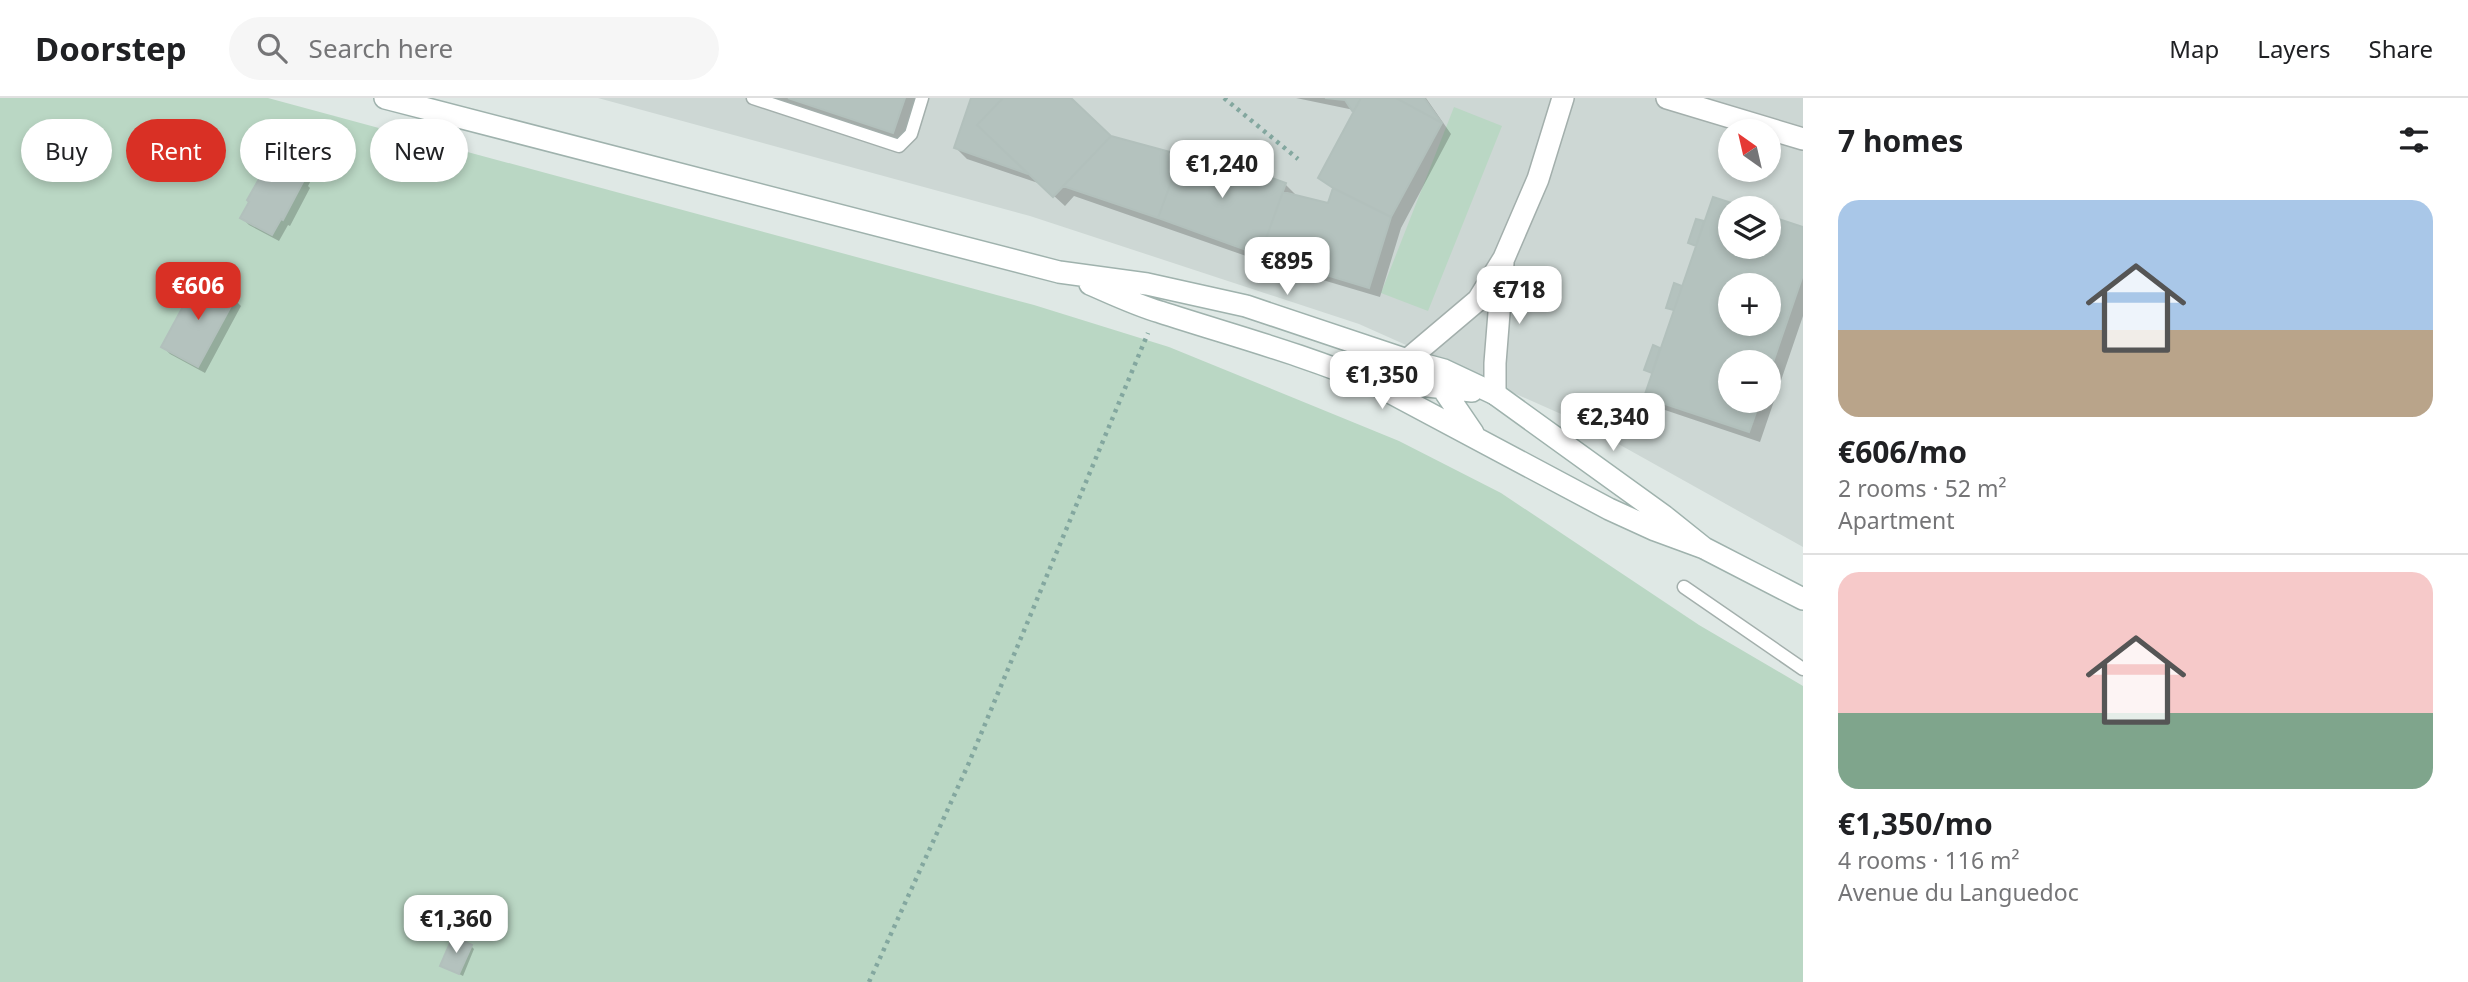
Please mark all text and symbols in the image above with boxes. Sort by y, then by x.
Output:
search box [229,17,719,80]
text: Doorstep [35,26,187,71]
icon: search [253,29,291,67]
text: Search here [309,30,453,66]
text: Map [2169,32,2219,65]
text: Layers [2257,32,2331,65]
text: Share [2369,32,2433,65]
chip: Buy [21,119,112,182]
chip: Rent [126,119,226,182]
chip: Filters [240,119,356,182]
chip: New [370,119,468,182]
north arrow [1718,119,1782,182]
map controls [1718,119,1781,413]
text: 7 homes [1838,120,1963,161]
icon: filters [2395,121,2433,159]
pin: €1,240 [1165,140,1279,200]
text: €1,240 [1186,147,1258,179]
button: layers [1718,196,1781,259]
pin: €895 [1246,238,1328,297]
text: €895 [1261,244,1313,276]
icon: home [2073,245,2199,371]
pin: €606 [157,262,239,322]
pin: €718 [1478,266,1560,326]
text: €606 [172,269,224,301]
text: €718 [1493,273,1545,305]
button: + [1718,273,1781,336]
button: − [1718,350,1781,413]
pin: €1,350 [1325,352,1439,411]
text: €1,350 [1346,358,1418,390]
pin: €2,340 [1556,394,1670,453]
text: €2,340 [1577,400,1649,432]
text: €606/mo [1838,431,1967,472]
text: 2 rooms · 52 m² [1838,472,2007,504]
text: Apartment [1838,504,1955,536]
icon: home [2073,617,2199,743]
text: €1,350/mo [1838,803,1993,844]
text: 4 rooms · 116 m² [1838,844,2020,876]
text: Avenue du Languedoc [1838,876,2079,908]
pin: €1,360 [399,896,513,955]
text: €1,360 [420,902,492,934]

